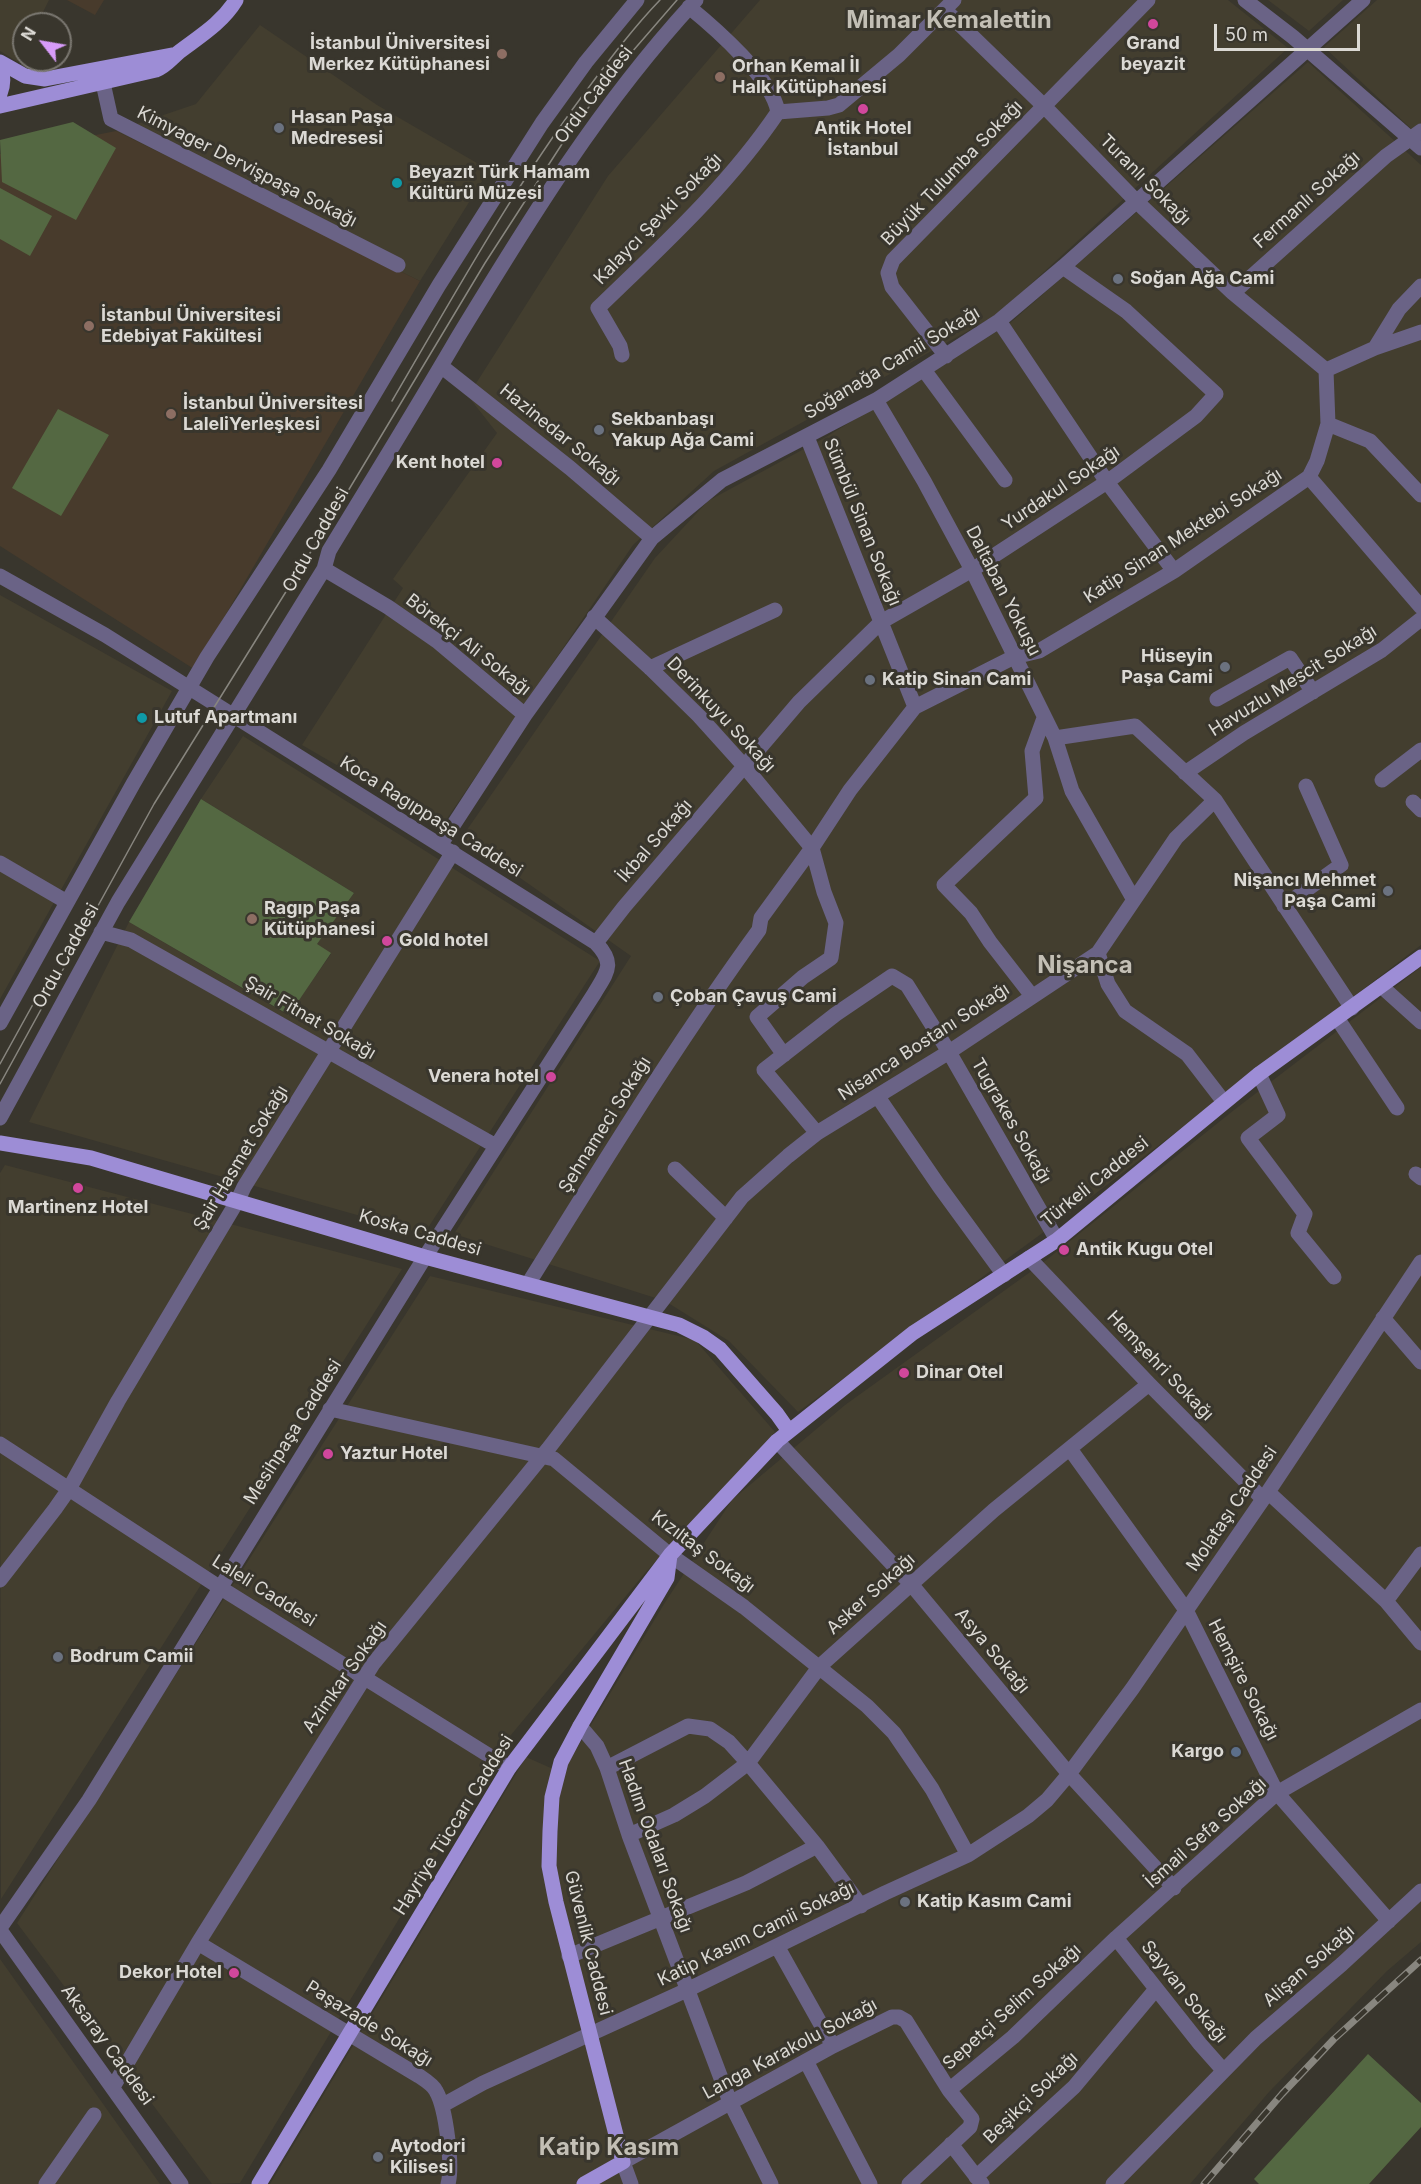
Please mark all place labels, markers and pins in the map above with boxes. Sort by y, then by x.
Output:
marker: Grand beyazit [1146,17,1160,31]
place label: İstanbul Üniversitesi Merkez Kütüphanesi [309,33,490,76]
place label: Grand beyazit [1121,33,1185,76]
marker: İstanbul Üniversitesi Merkez Kütüphanesi [495,47,509,61]
place label: Orhan Kemal İl Halk Kütüphanesi [732,56,887,98]
marker: Orhan Kemal İl Halk Kütüphanesi [713,70,727,84]
marker: Antik Hotel İstanbul [856,102,870,116]
place label: Hasan Paşa Medresesi [291,107,393,150]
place label: Antik Hotel İstanbul [814,118,912,160]
marker: Hasan Paşa Medresesi [272,121,286,135]
place label: Beyazıt Türk Hamam Kültürü Müzesi [409,162,590,204]
marker: Beyazıt Türk Hamam Kültürü Müzesi [390,176,404,190]
place label: Soğan Ağa Cami [1130,268,1274,290]
marker: Soğan Ağa Cami [1111,272,1125,286]
place label: İstanbul Üniversitesi Edebiyat Fakültesi [101,305,281,348]
marker: İstanbul Üniversitesi Edebiyat Fakültesi [82,319,96,333]
place label: İstanbul Üniversitesi LaleliYerleşkesi [183,393,363,436]
marker: İstanbul Üniversitesi LaleliYerleşkesi [164,407,178,421]
place label: Sekbanbaşı Yakup Ağa Cami [611,409,754,452]
marker: Sekbanbaşı Yakup Ağa Cami [592,423,606,437]
place label: Kent hotel [396,452,485,474]
marker: Kent hotel [490,456,504,470]
place label: Hüseyin Paşa Cami [1121,646,1213,688]
marker: Hüseyin Paşa Cami [1218,660,1232,674]
place label: Katip Sinan Cami [882,669,1031,691]
marker: Katip Sinan Cami [863,673,877,687]
place label: Lutuf Apartmanı [154,707,297,729]
marker: Lutuf Apartmanı [135,711,149,725]
place label: Nişancı Mehmet Paşa Cami [1233,870,1376,912]
marker: Nişancı Mehmet Paşa Cami [1381,884,1395,898]
place label: Ragıp Paşa Kütüphanesi [264,898,375,940]
marker: Ragıp Paşa Kütüphanesi [245,912,259,926]
place label: Gold hotel [399,930,488,952]
marker: Gold hotel [380,934,394,948]
place label: Çoban Çavuş Cami [670,986,837,1008]
marker: Çoban Çavuş Cami [651,990,665,1004]
place label: Venera hotel [428,1066,539,1088]
marker: Venera hotel [544,1070,558,1084]
marker: Martinenz Hotel [71,1181,85,1195]
place label: Martinenz Hotel [8,1197,148,1219]
place label: Antik Kugu Otel [1076,1239,1213,1261]
marker: Antik Kugu Otel [1057,1243,1071,1257]
place label: Dinar Otel [916,1362,1003,1384]
marker: Dinar Otel [897,1366,911,1380]
place label: Yaztur Hotel [340,1443,448,1465]
marker: Yaztur Hotel [321,1447,335,1461]
place label: Bodrum Camii [70,1646,193,1668]
marker: Bodrum Camii [51,1650,65,1664]
place label: Kargo [1171,1741,1224,1763]
marker: Kargo [1229,1745,1243,1759]
place label: Katip Kasım Cami [917,1891,1072,1913]
marker: Katip Kasım Cami [898,1895,912,1909]
place label: Dekor Hotel [119,1962,222,1984]
marker: Dekor Hotel [227,1966,241,1980]
place label: Aytodori Kilisesi [390,2136,466,2178]
marker: Aytodori Kilisesi [371,2150,385,2164]

